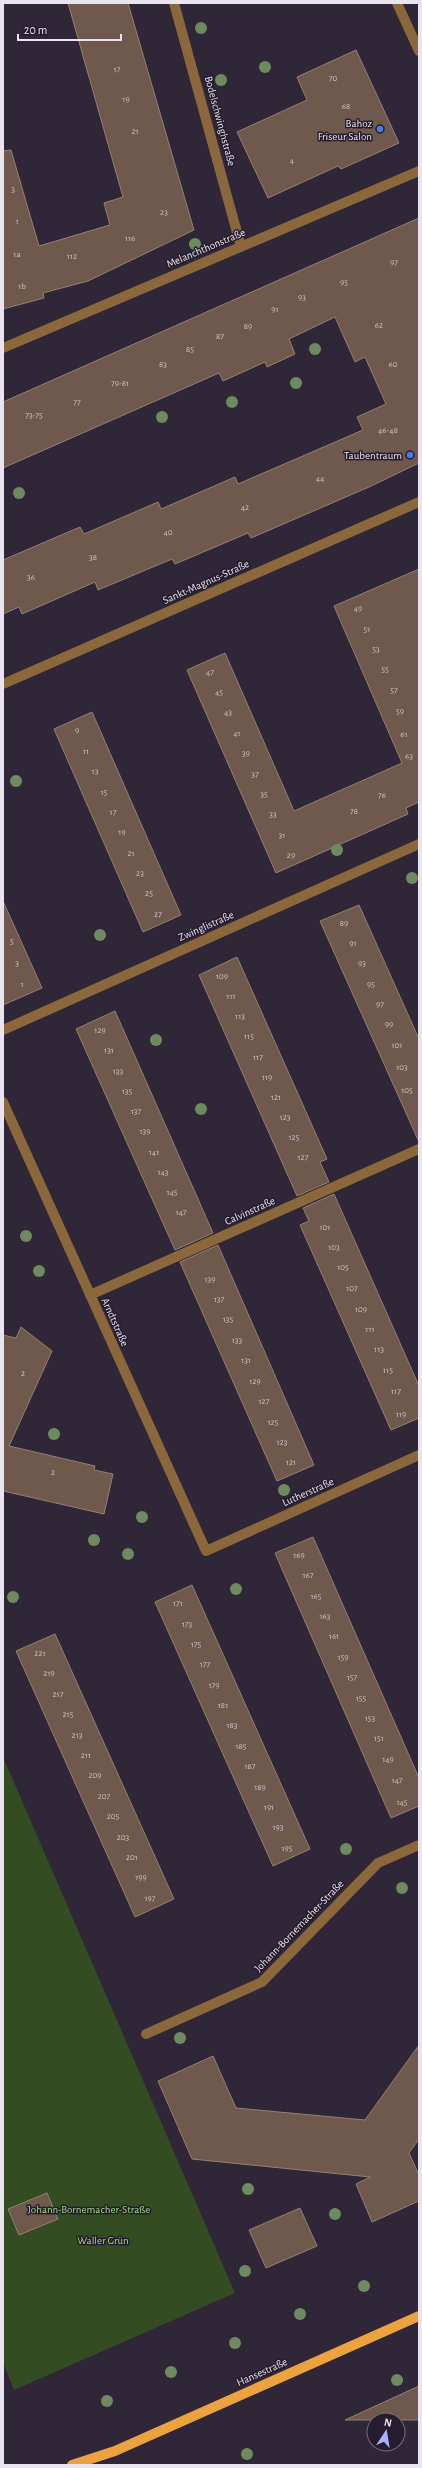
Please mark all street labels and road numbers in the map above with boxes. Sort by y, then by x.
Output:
street label: Bodelschwinghstraße [203,75,237,167]
street label: Melanchthonstraße [165,226,247,270]
street label: Sankt-Magnus-Straße [161,558,251,606]
street label: Zwinglistraße [177,909,235,943]
street label: Calvinstraße [223,1195,277,1227]
street label: Arndtstraße [99,1296,131,1348]
street label: Lutherstraße [281,1476,335,1508]
street label: Johann-Bornemacher-Straße [252,1878,346,1974]
street label: Hansestraße [235,2356,289,2388]

